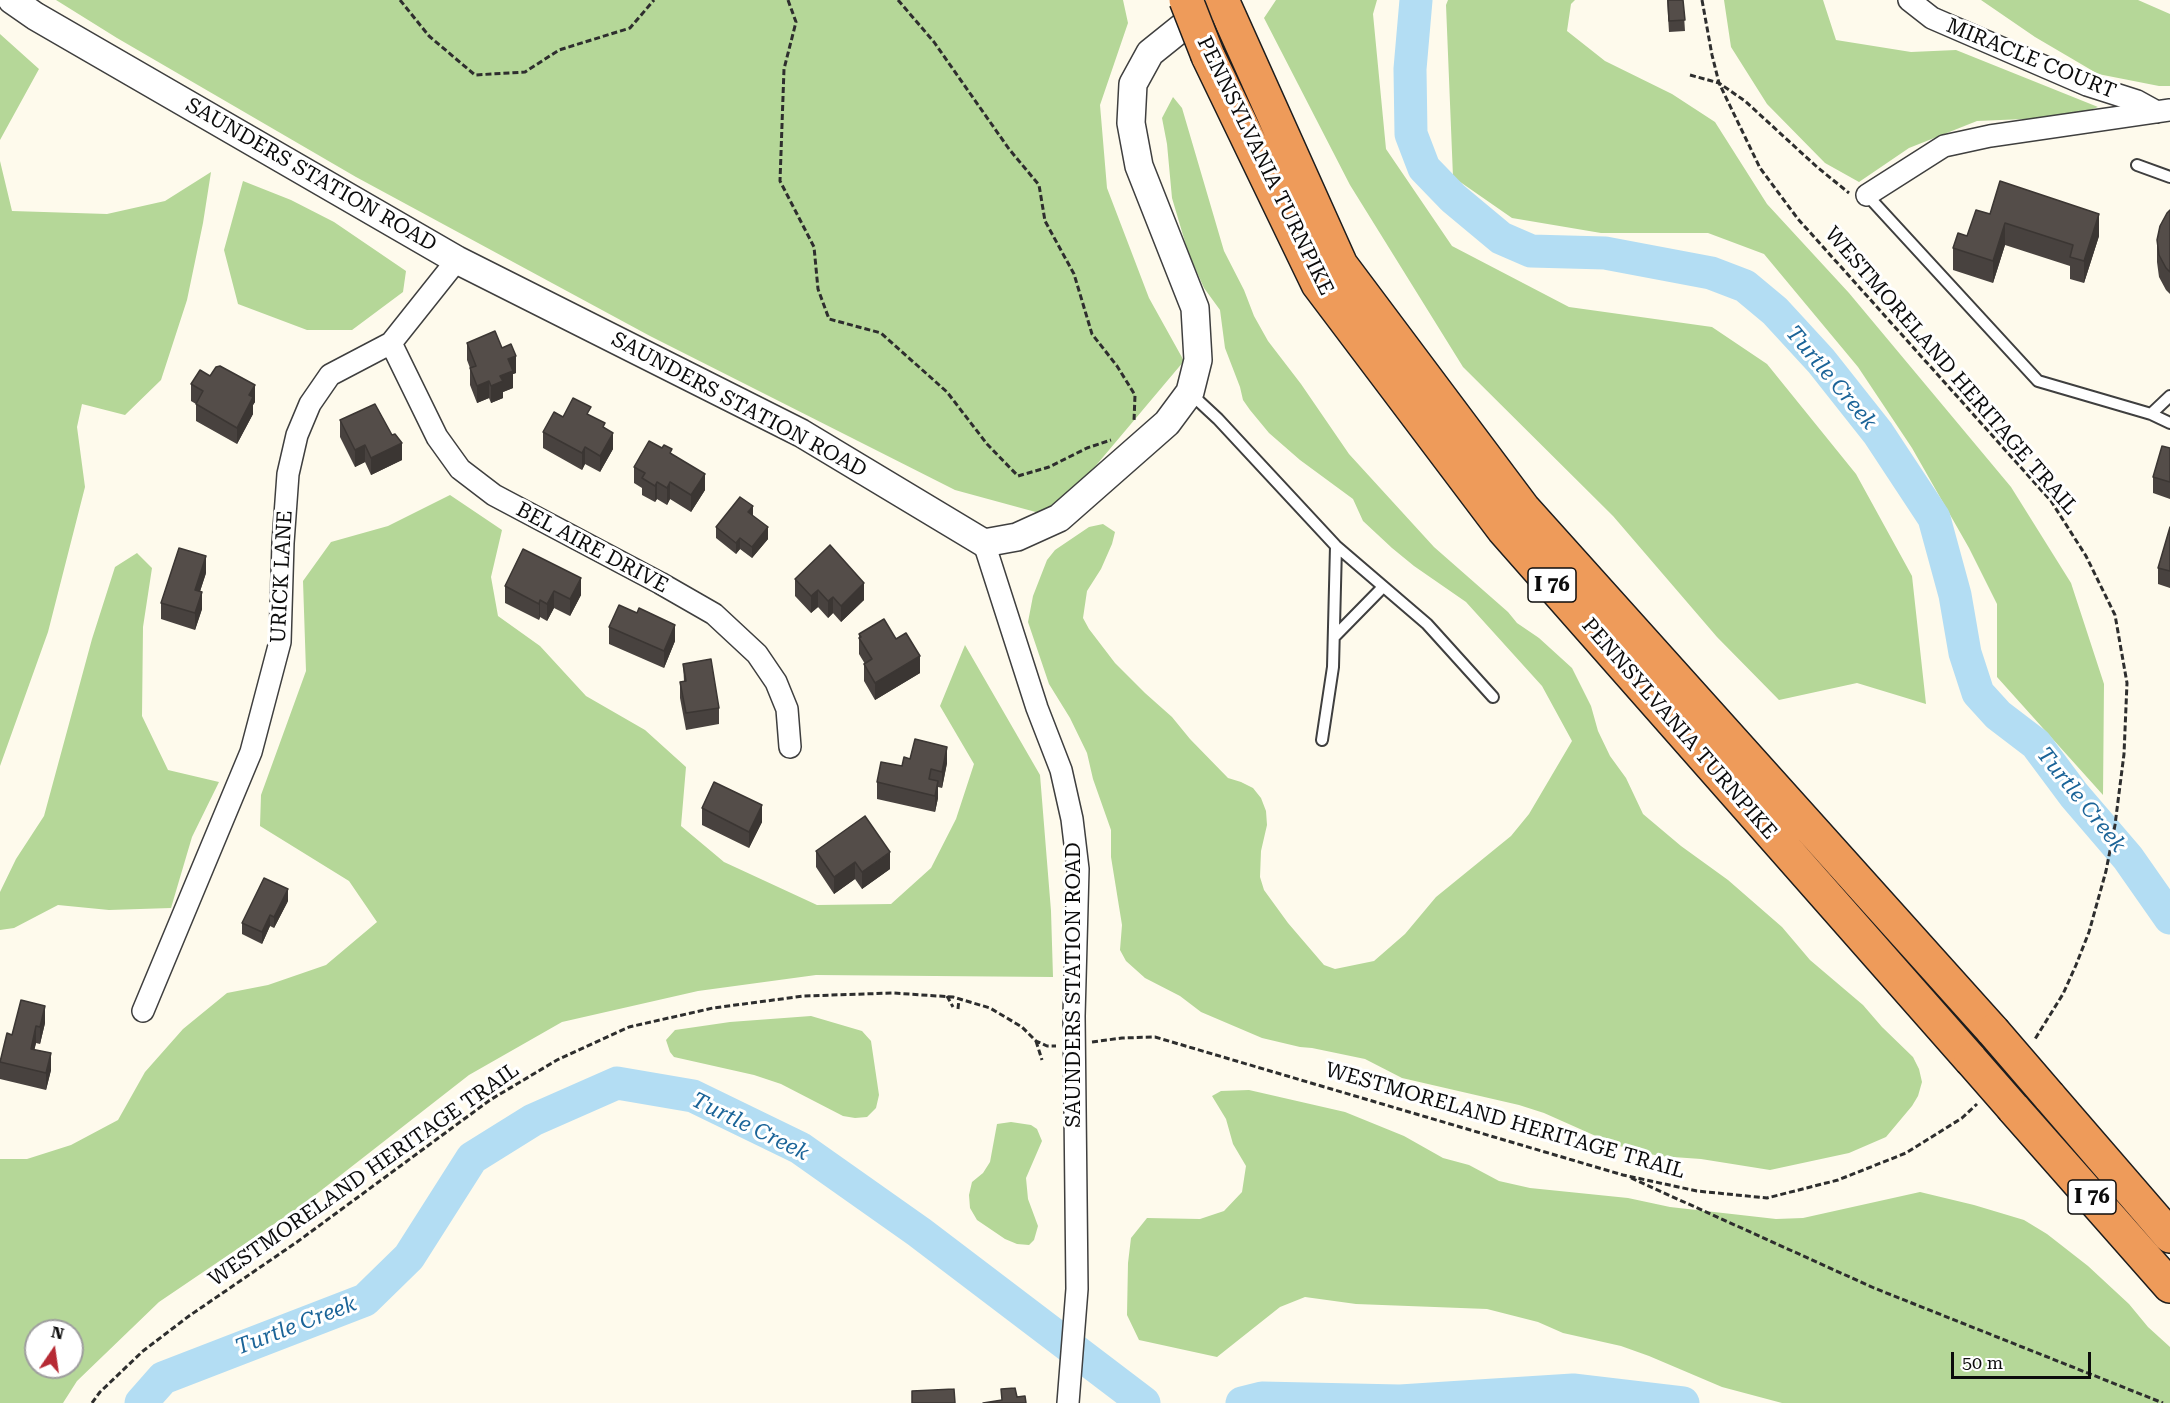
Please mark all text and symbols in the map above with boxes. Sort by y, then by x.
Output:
street label: MIRACLE COURT [1943,13,2119,105]
street label: PENNSYLVANIA TURNPIKE [1191,33,1339,299]
street label: SAUNDERS STATION ROAD [181,93,441,257]
street label: WESTMORELAND HERITAGE TRAIL [1819,222,2083,520]
water label: Turtle Creek [1780,321,1882,435]
street label: SAUNDERS STATION ROAD [607,327,871,483]
street label: BEL AIRE DRIVE [512,497,672,599]
street label: URICK LANE [266,510,298,644]
road number: I 76 [1528,568,1576,602]
street label: PENNSYLVANIA TURNPIKE [1576,613,1782,845]
water label: Turtle Creek [2031,742,2131,858]
street label: SAUNDERS STATION ROAD [1061,842,1087,1128]
street label: WESTMORELAND HERITAGE TRAIL [1322,1057,1688,1185]
street label: WESTMORELAND HERITAGE TRAIL [204,1058,524,1292]
water label: Turtle Creek [687,1087,813,1167]
road number: I 76 [2068,1180,2116,1214]
water label: Turtle Creek [232,1291,360,1361]
north arrow [24,1319,84,1379]
text: N [50,1322,66,1344]
scale bar [1954,1340,2094,1378]
text: 50 m [1962,1352,2003,1373]

